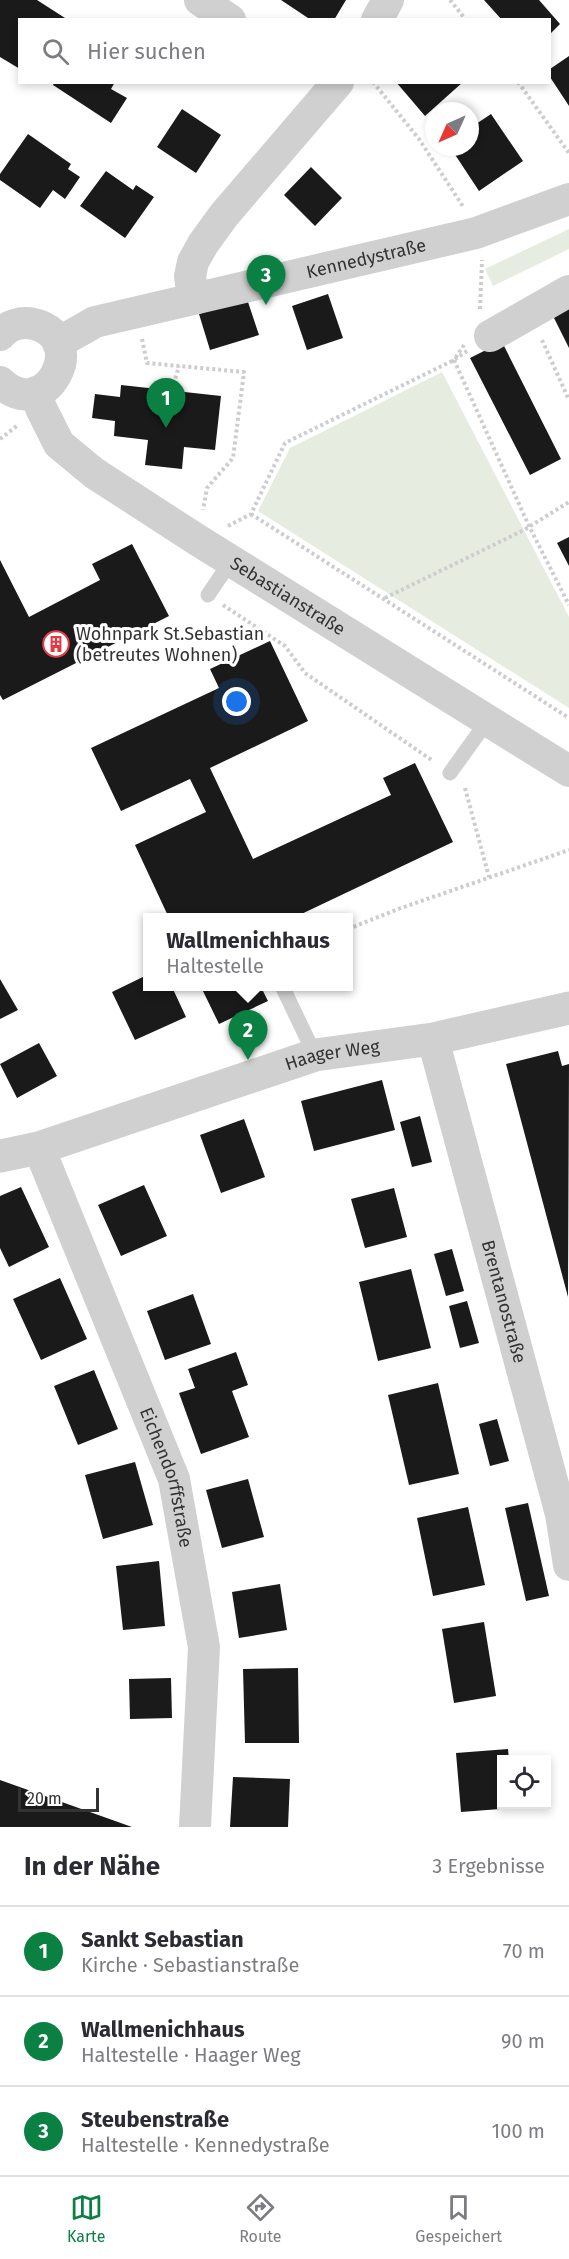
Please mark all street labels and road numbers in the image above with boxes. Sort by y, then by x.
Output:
street label: Kennedystraße [304,234,428,283]
street label: Sebastianstraße [226,552,349,640]
street label: Haager Weg [282,1035,381,1075]
street label: Brentanostraße [477,1238,531,1366]
street label: Eichendorffstraße [135,1404,197,1549]

